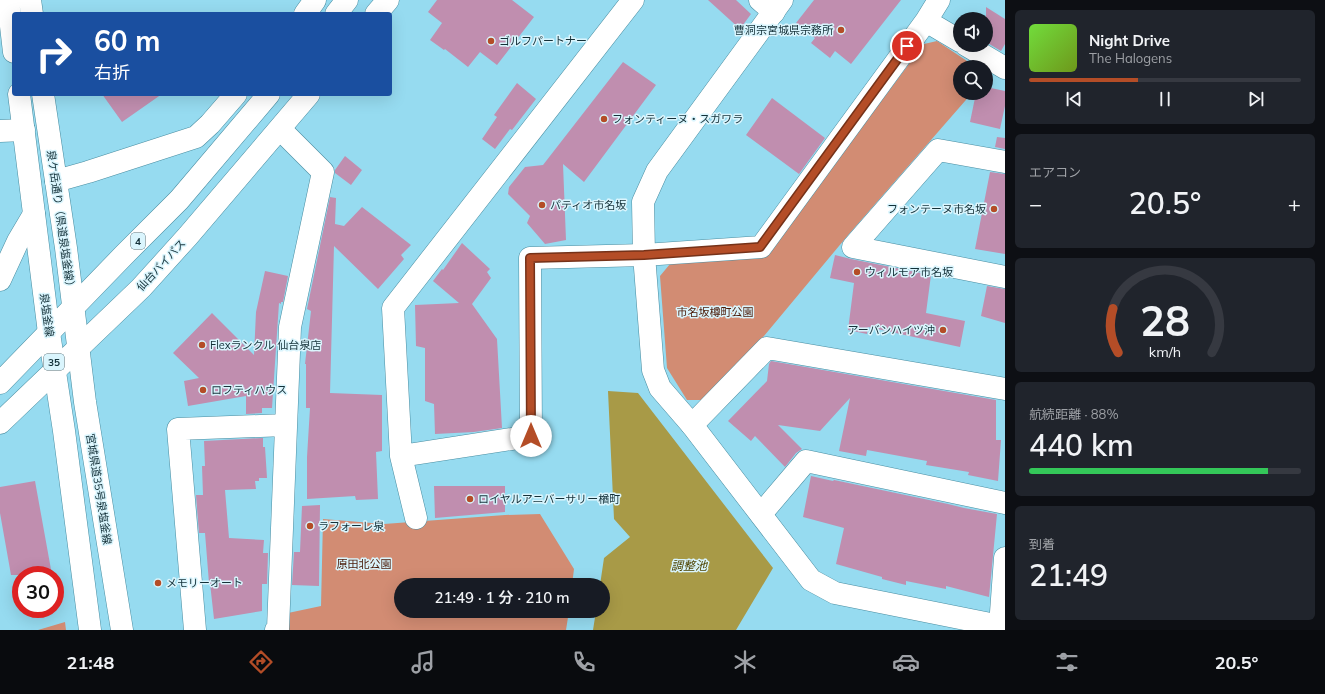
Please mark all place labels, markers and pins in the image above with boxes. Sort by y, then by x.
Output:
place label: 曹洞宗宮城県宗務所 [734,23,834,37]
marker: 曹洞宗宮城県宗務所 [836,25,846,35]
pin [890,29,924,63]
place label: ゴルフパートナー [499,34,587,48]
marker: ゴルフパートナー [486,36,496,46]
place label: フォンティーヌ・スガワラ [612,112,743,126]
marker: フォンティーヌ・スガワラ [599,114,609,124]
place label: パティオ市名坂 [550,198,626,212]
marker: パティオ市名坂 [537,200,547,210]
place label: フォンテーヌ市名坂 [887,202,986,216]
marker: フォンテーヌ市名坂 [989,204,999,214]
place label: ウィルモア市名坂 [865,265,953,279]
marker: ウィルモア市名坂 [852,267,862,277]
place label: アーバンハイツ沖 [847,323,935,337]
marker: アーバンハイツ沖 [938,325,948,335]
place label: Flexランクル 仙台泉店 [210,338,321,352]
marker: Flexランクル 仙台泉店 [197,340,207,350]
place label: ロフティハウス [211,383,287,397]
marker: ロフティハウス [198,385,208,395]
place label: ロイヤルアニバーサリー楢町 [478,492,620,506]
marker: ロイヤルアニバーサリー楢町 [465,494,475,504]
place label: ラフォーレ泉 [318,519,385,533]
marker: ラフォーレ泉 [305,521,315,531]
place label: メモリーオート [166,576,243,590]
marker: メモリーオート [153,578,163,588]

